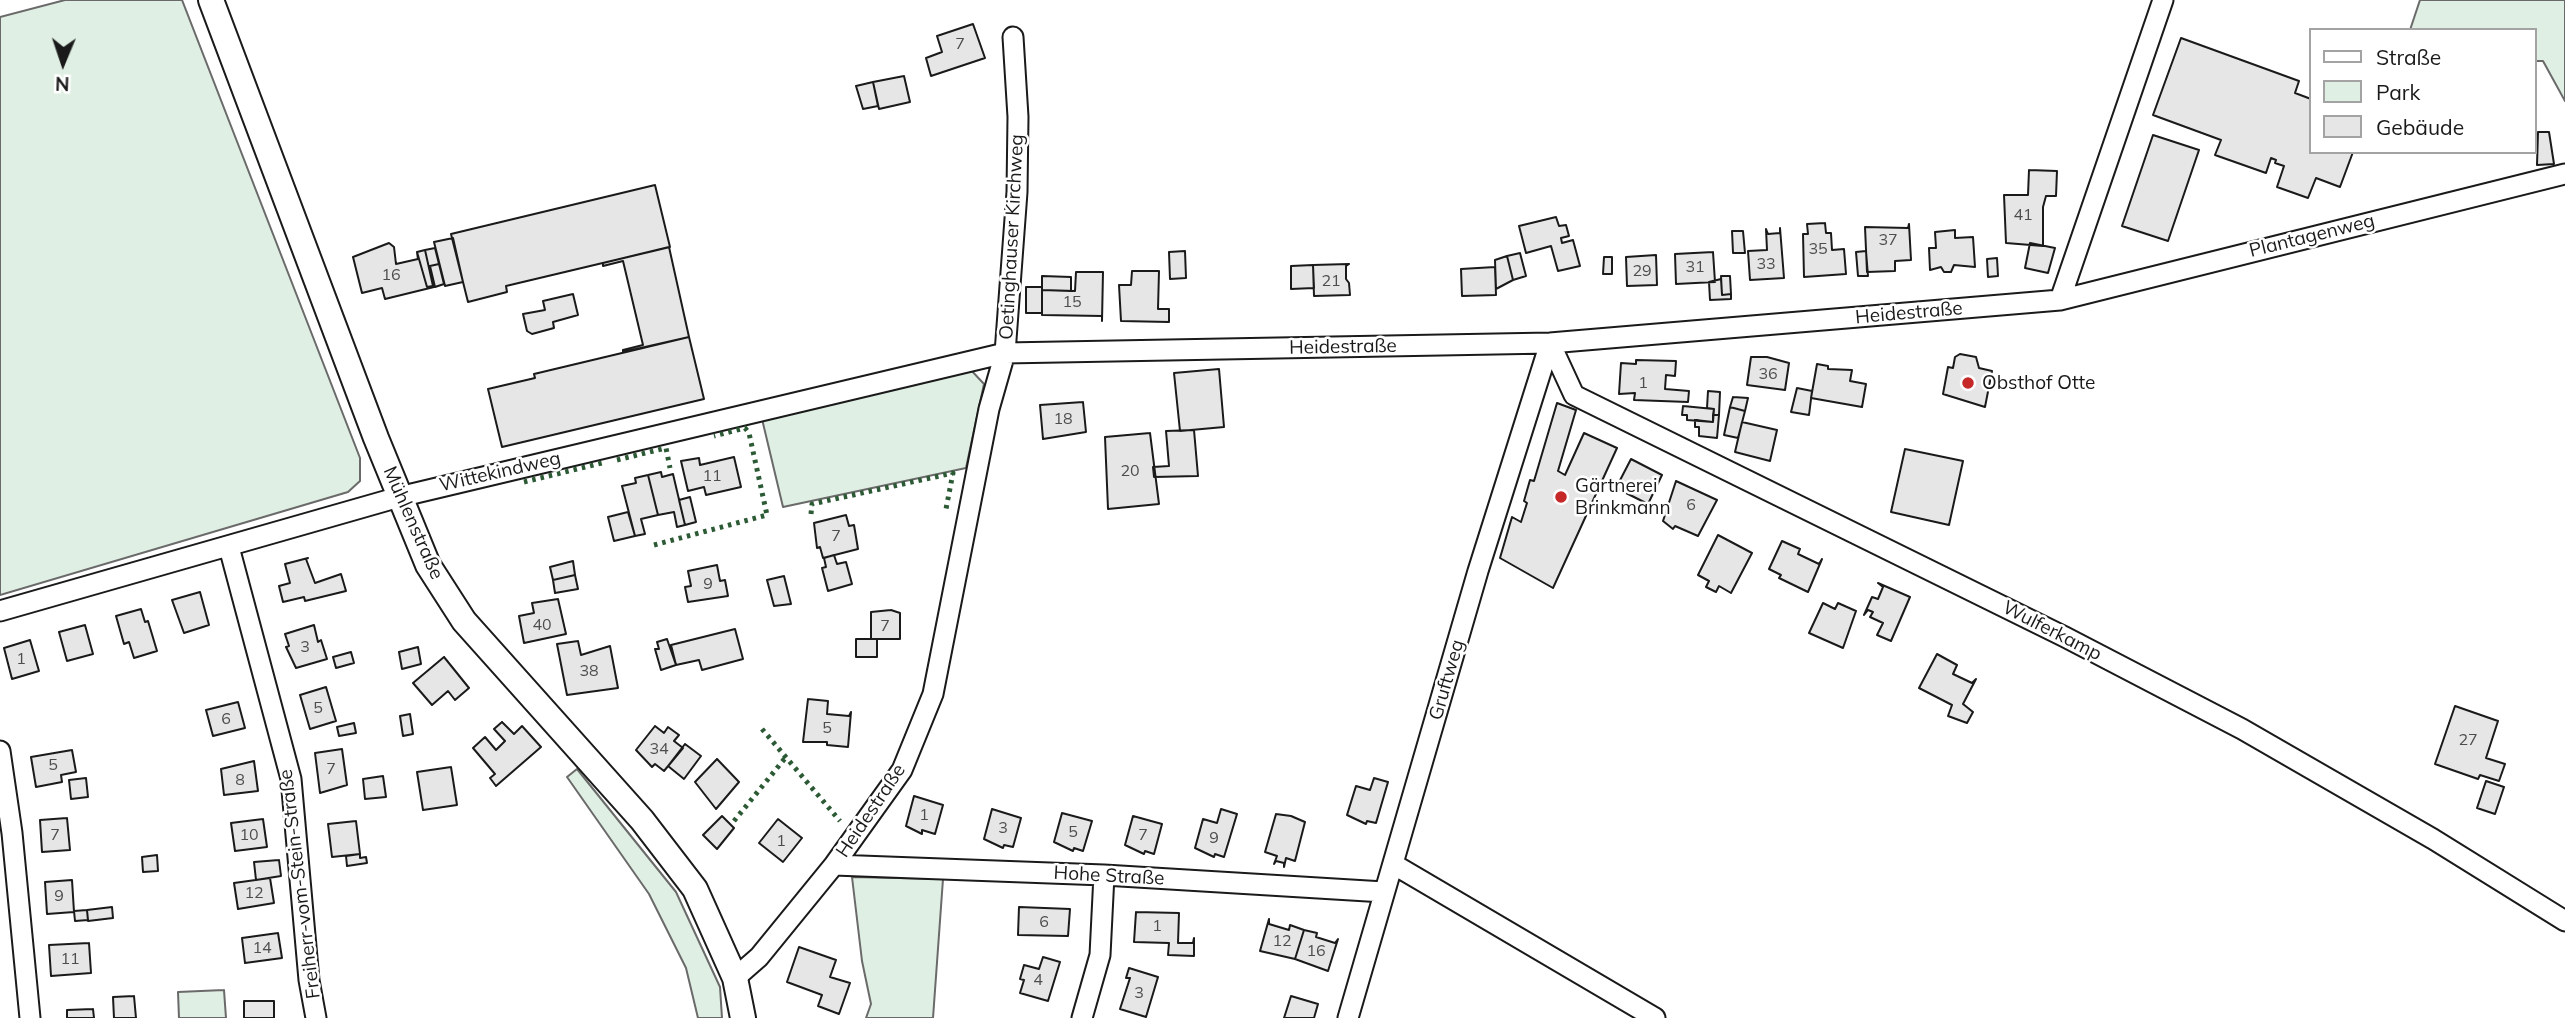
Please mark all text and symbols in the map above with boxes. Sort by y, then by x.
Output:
north arrow [28,28,98,98]
legend [2310,28,2537,154]
house number: 7 [955,34,965,54]
text: Straße [2376,44,2441,70]
text: N [55,72,70,96]
text: Park [2376,79,2420,105]
text: Gebäude [2376,114,2464,140]
street label: Oetinghauser Kirchweg [995,134,1029,340]
house number: 41 [2013,205,2033,225]
street label: Plantagenweg [2247,209,2377,263]
house number: 37 [1878,230,1898,250]
house number: 35 [1808,239,1828,259]
house number: 33 [1756,254,1776,274]
house number: 31 [1685,257,1705,277]
house number: 29 [1632,261,1652,281]
house number: 16 [381,265,401,285]
house number: 21 [1321,271,1341,291]
house number: 15 [1062,292,1082,312]
street label: Heidestraße [1854,297,1964,329]
street label: Heidestraße [1289,335,1397,359]
house number: 36 [1758,364,1778,384]
place label: Obsthof Otte [1982,372,2095,394]
house number: 1 [1638,373,1648,393]
marker: Obsthof Otte [1960,375,1976,391]
house number: 18 [1053,409,1073,429]
street label: Wittekindweg [437,447,563,497]
house number: 20 [1120,461,1140,481]
street label: Mühlenstraße [378,463,448,583]
house number: 11 [702,466,722,486]
place label: Gärtnerei Brinkmann [1575,475,1671,519]
marker: Gärtnerei Brinkmann [1553,489,1569,505]
house number: 6 [1686,495,1696,515]
house number: 7 [831,526,841,546]
house number: 9 [703,574,713,594]
street label: Wulferkamp [1999,596,2105,666]
house number: 40 [532,615,552,635]
house number: 7 [880,616,890,636]
house number: 3 [300,637,310,657]
street label: Gruftweg [1425,637,1469,723]
house number: 1 [16,649,26,669]
house number: 38 [579,661,599,681]
house number: 5 [313,698,323,718]
house number: 6 [221,709,231,729]
house number: 5 [822,718,832,738]
house number: 27 [2458,730,2478,750]
house number: 34 [649,739,669,759]
house number: 5 [48,755,58,775]
house number: 7 [326,759,336,779]
street label: Heidestraße [831,760,911,862]
street label: Freiherr-vom-Stein-Straße [275,768,325,1000]
house number: 8 [235,770,245,790]
house number: 1 [919,805,929,825]
house number: 3 [998,818,1008,838]
house number: 5 [1068,822,1078,842]
house number: 7 [50,825,60,845]
house number: 10 [239,825,259,845]
house number: 7 [1138,825,1148,845]
house number: 9 [1209,828,1219,848]
house number: 1 [776,831,786,851]
street label: Hohe Straße [1053,862,1165,890]
house number: 12 [244,883,264,903]
house number: 9 [54,886,64,906]
house number: 6 [1039,912,1049,932]
house number: 1 [1152,916,1162,936]
house number: 12 [1272,931,1292,951]
house number: 14 [252,938,272,958]
house number: 16 [1306,941,1326,961]
house number: 11 [60,949,80,969]
house number: 4 [1033,970,1043,990]
house number: 3 [1134,983,1144,1003]

